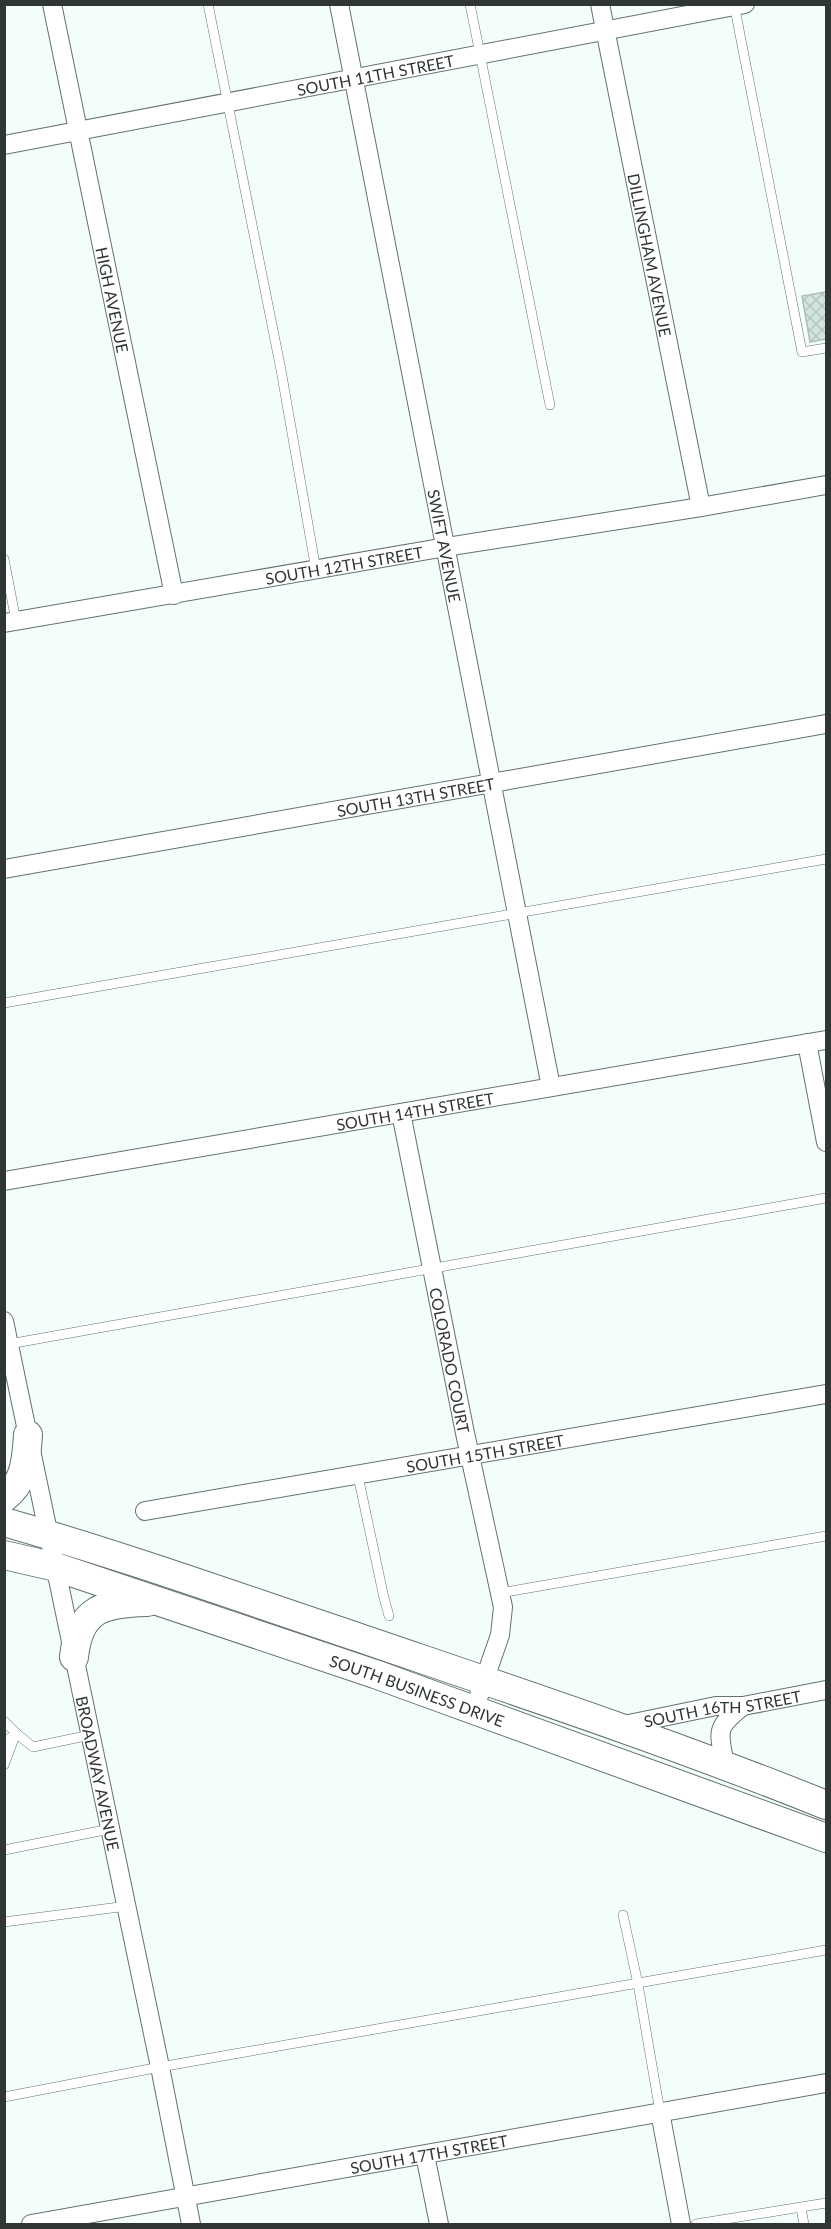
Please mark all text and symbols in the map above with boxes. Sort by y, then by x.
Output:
street label: SOUTH 11TH STREET [295,50,456,99]
street label: DILLINGHAM AVENUE [625,172,676,338]
street label: HIGH AVENUE [93,245,133,354]
street label: SWIFT AVENUE [425,488,465,604]
street label: SOUTH 12TH STREET [264,542,425,587]
street label: SOUTH 13TH STREET [335,773,496,820]
street label: SOUTH 14TH STREET [335,1088,496,1133]
street label: COLORADO COURT [427,1286,474,1435]
street label: SOUTH 15TH STREET [405,1430,566,1475]
street label: SOUTH BUSINESS DRIVE [328,1650,507,1730]
street label: SOUTH 16TH STREET [642,1685,803,1730]
street label: BROADWAY AVENUE [73,1694,124,1852]
street label: SOUTH 17TH STREET [349,2130,510,2177]

